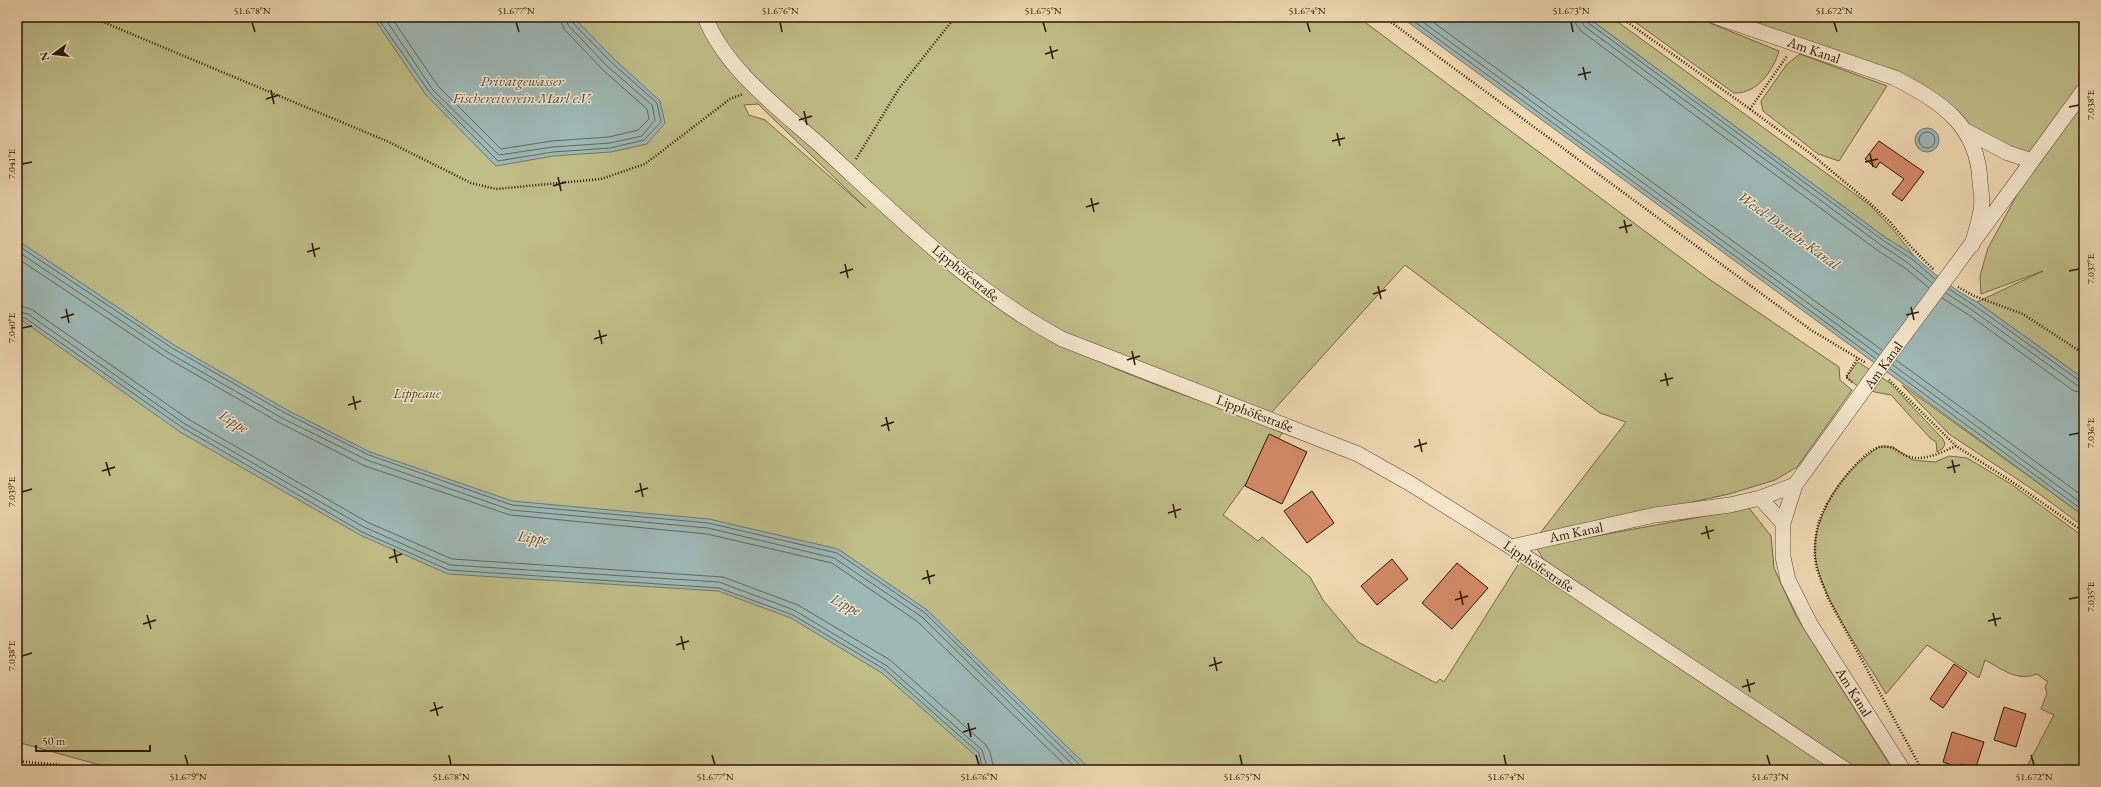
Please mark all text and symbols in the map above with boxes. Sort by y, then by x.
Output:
text: 51.678°N [233,4,271,17]
text: 51.677°N [497,4,535,17]
text: 51.676°N [761,4,799,17]
text: 51.675°N [1024,4,1062,17]
text: 51.674°N [1288,4,1326,17]
text: 51.673°N [1552,4,1590,17]
text: 51.672°N [1815,4,1853,17]
street label: Am Kanal [1784,32,1843,68]
north arrow [34,34,74,74]
text: N [36,50,52,63]
water label: Privatgewässer Fischereiverein Marl e.V. [451,71,593,107]
text: 7.038°E [2084,90,2097,120]
text: 7.041°E [5,149,18,179]
water label: Wesel-Datteln-Kanal [1734,187,1844,274]
street label: Lipphöfestraße [929,240,1004,306]
text: 7.037°E [2084,254,2097,284]
text: 7.040°E [5,313,18,343]
street label: Am Kanal [1859,337,1907,393]
park label: Lippeaue [392,384,441,402]
street label: Lipphöfestraße [1214,390,1297,436]
water label: Lippe [215,404,253,438]
text: 7.036°E [2084,418,2097,448]
text: 7.039°E [5,477,18,507]
street label: Am Kanal [1546,517,1605,547]
water label: Lippe [515,526,550,548]
street label: Lipphöfestraße [1500,536,1578,597]
text: 7.035°E [2084,582,2097,612]
water label: Lippe [827,588,865,620]
text: 7.038°E [5,641,18,671]
street label: Am Kanal [1831,663,1876,721]
scale bar [36,727,150,753]
text: 50 m [42,733,66,749]
text: 51.679°N [169,770,207,783]
text: 51.678°N [432,770,470,783]
text: 51.677°N [696,770,734,783]
text: 51.676°N [960,770,998,783]
text: 51.675°N [1223,770,1261,783]
text: 51.674°N [1487,770,1525,783]
text: 51.673°N [1751,770,1789,783]
text: 51.672°N [2015,770,2053,783]

